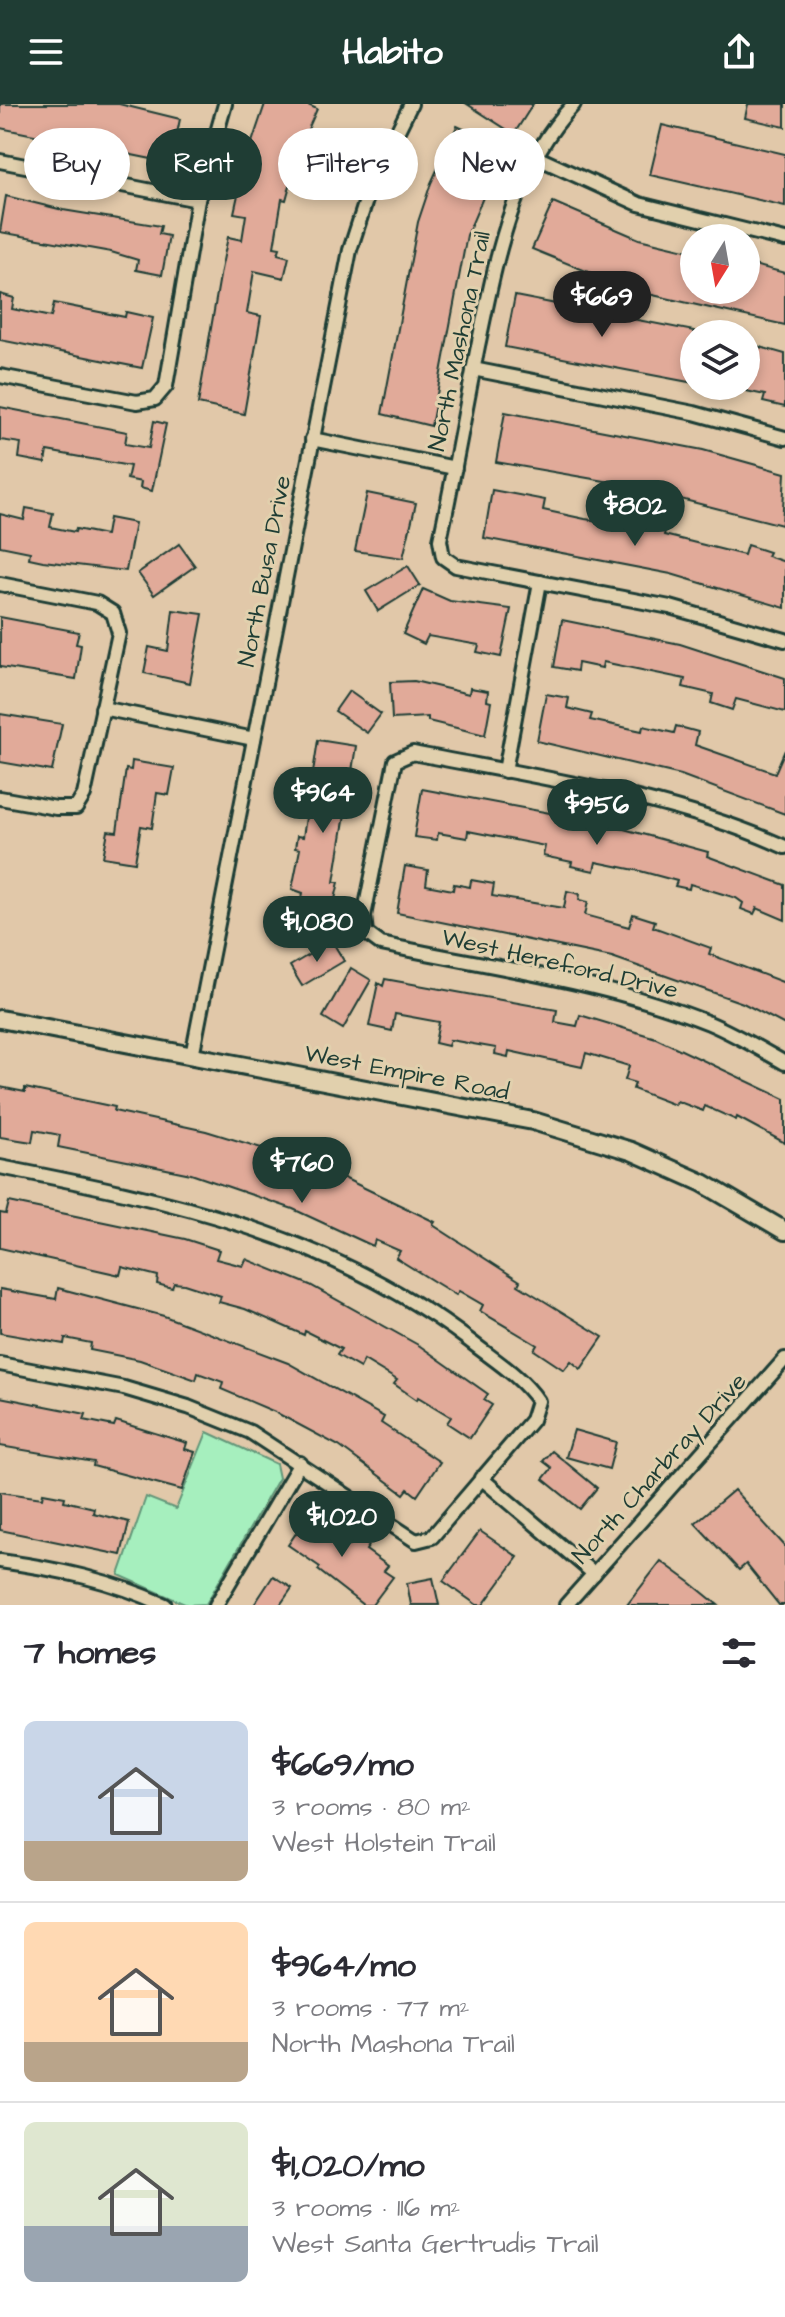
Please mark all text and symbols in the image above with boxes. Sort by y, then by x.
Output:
text: Habito [342,27,443,78]
icon: menu [24,30,68,74]
icon: share [717,30,761,74]
chip: Buy [24,128,130,200]
chip: Rent [146,128,262,200]
chip: Filters [278,128,418,200]
chip: New [434,128,545,200]
north arrow [680,224,760,304]
map controls [680,224,760,400]
street label: North Mashona Trail [420,228,500,454]
pin: $669 [555,271,649,339]
text: $669 [571,279,633,315]
button: layers [680,320,760,400]
street label: North Busa Drive [230,473,300,670]
pin: $802 [588,480,682,548]
text: $802 [604,488,666,524]
pin: $964 [276,767,370,835]
text: $964 [291,775,355,811]
pin: $956 [550,779,644,847]
text: $956 [565,787,629,823]
pin: $1,080 [252,896,382,964]
text: $1,080 [281,904,353,940]
street label: West Hereford Drive [438,920,681,1008]
street label: West Empire Road [302,1036,512,1109]
pin: $760 [255,1137,349,1205]
text: $760 [270,1145,334,1181]
street label: North Charbray Drive [565,1366,756,1572]
pin: $1,020 [277,1491,407,1559]
text: $1,020 [307,1499,377,1535]
text: 7 homes [24,1629,156,1677]
icon: filters [717,1631,761,1675]
text: $669/mo [272,1741,414,1789]
icon: home [88,1753,184,1849]
text: 3 rooms · 80 m² [272,1789,471,1825]
text: West Holstein Trail [272,1825,496,1861]
text: $964/mo [272,1942,416,1990]
icon: home [88,1954,184,2050]
text: 3 rooms · 77 m² [272,1990,469,2026]
text: North Mashona Trail [272,2026,515,2062]
text: $1,020/mo [272,2142,425,2190]
icon: home [88,2154,184,2250]
text: 3 rooms · 116 m² [272,2190,460,2226]
text: West Santa Gertrudis Trail [272,2226,599,2262]

